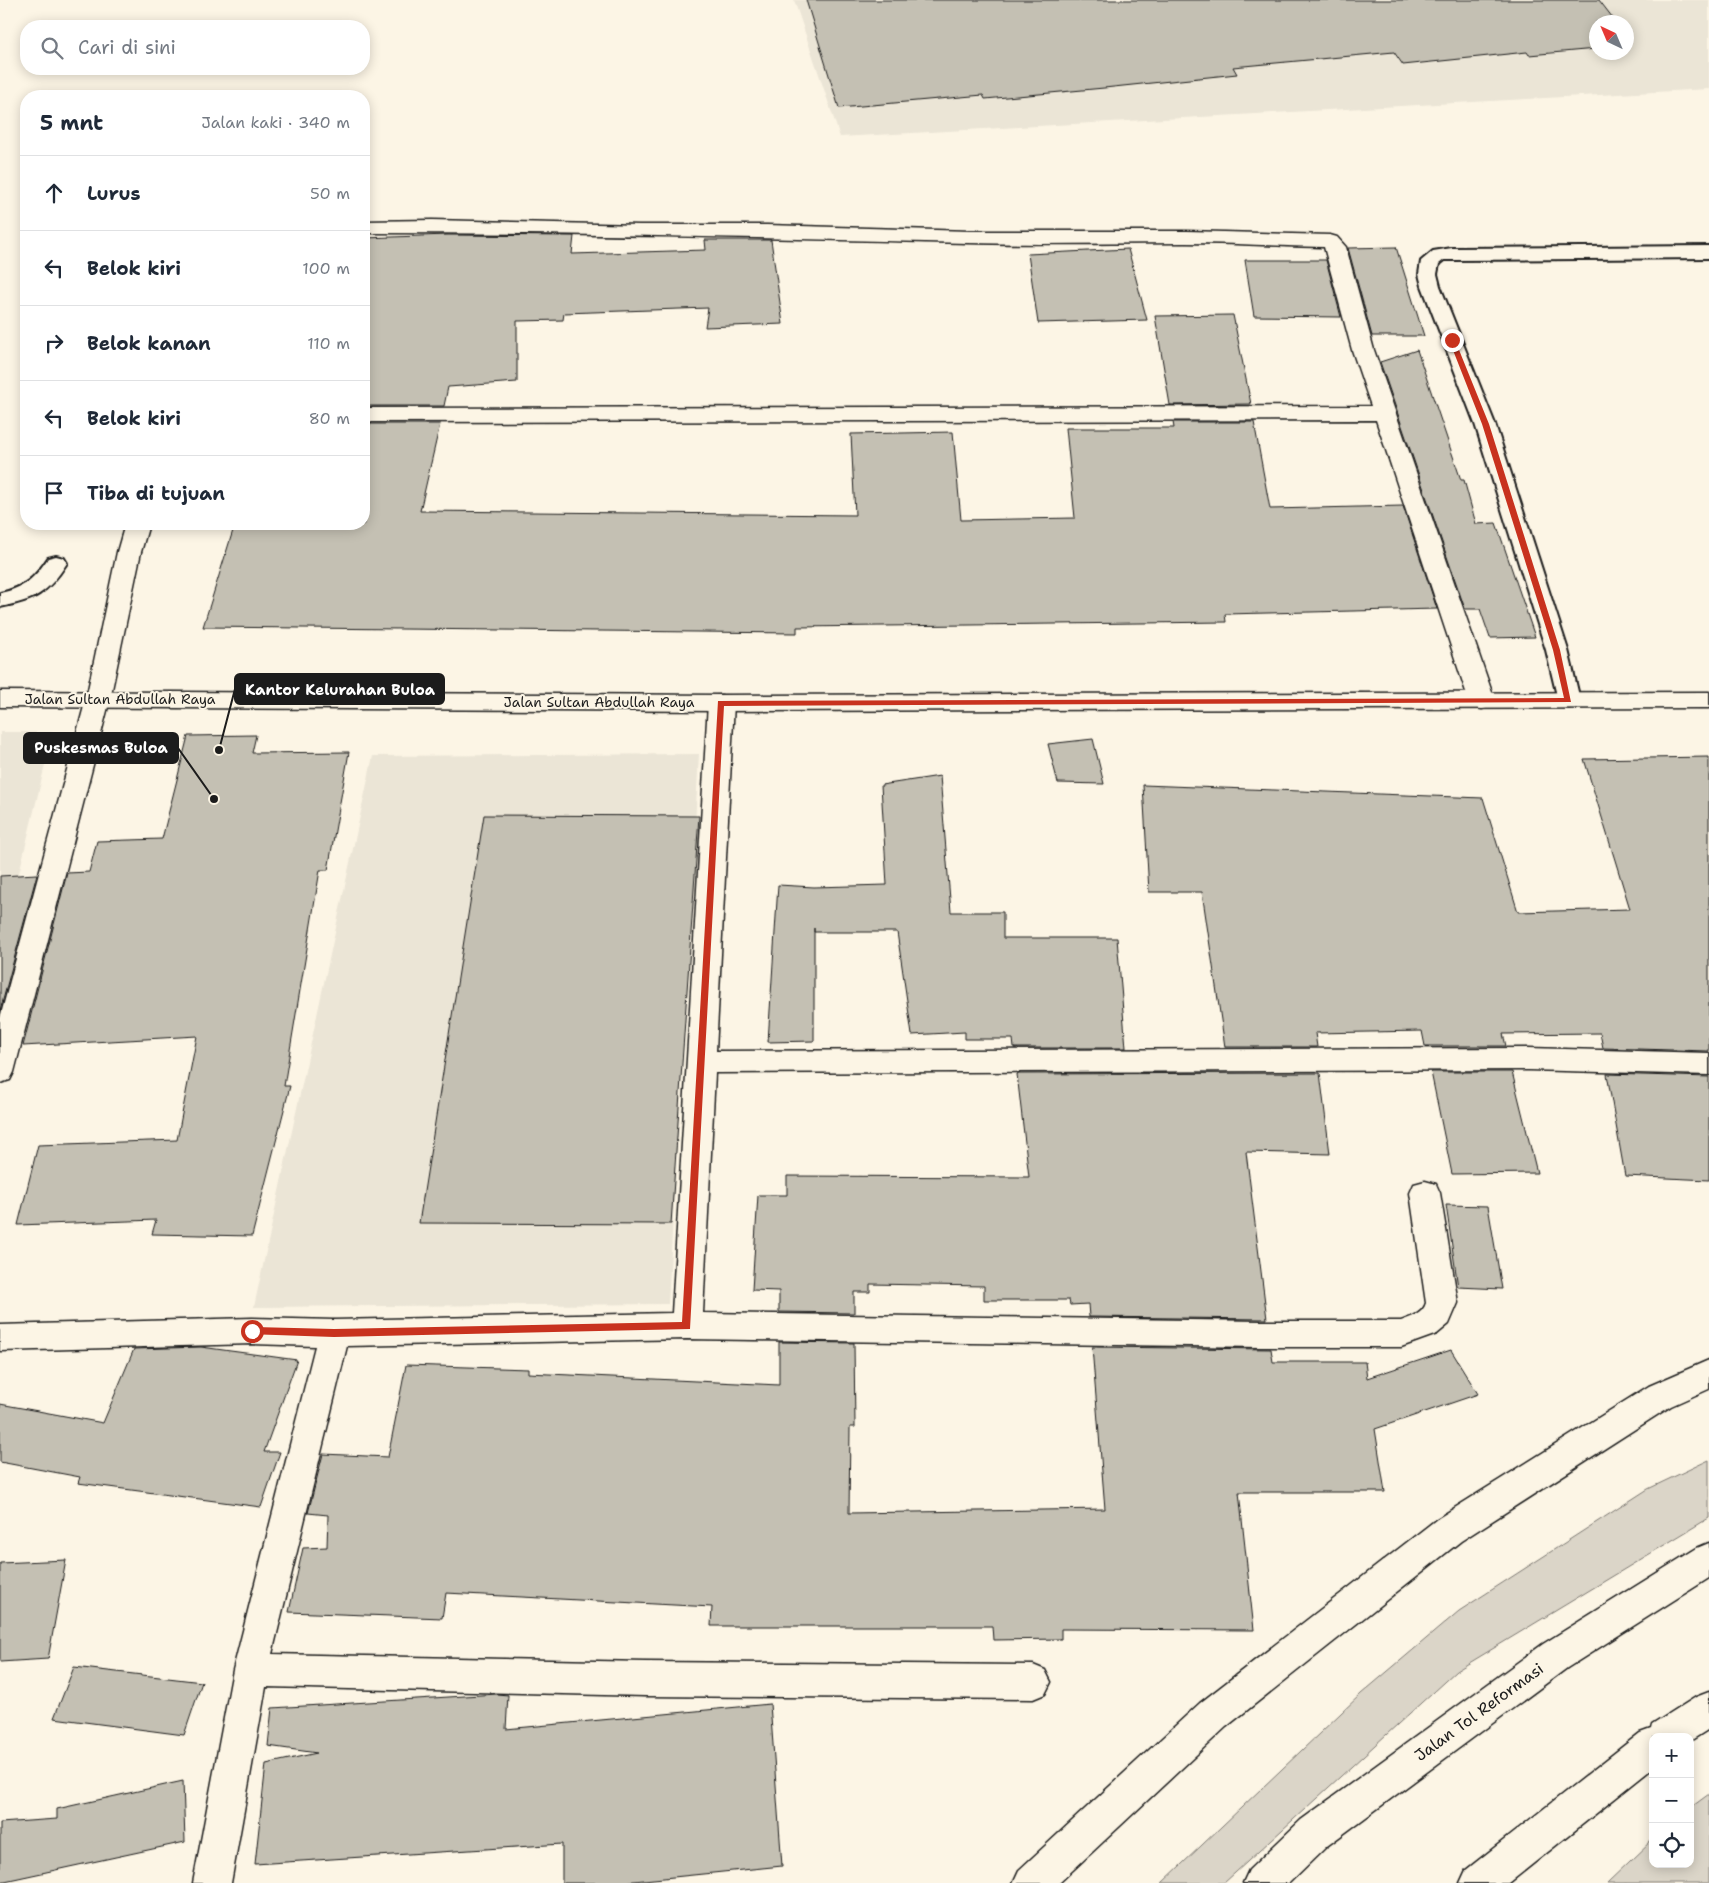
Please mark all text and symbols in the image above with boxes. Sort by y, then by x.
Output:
north arrow [1589,15,1634,60]
search box [20,20,370,75]
icon: search [38,34,66,62]
text: Cari di sini [78,35,176,60]
text: 5 mnt [40,109,103,137]
text: Jalan kaki · 340 m [201,112,350,133]
icon: ahead [40,179,68,207]
text: Lurus [87,181,141,206]
text: 50 m [310,183,350,204]
icon: left [40,254,68,282]
text: Belok kiri [87,256,181,281]
text: 100 m [302,258,350,279]
icon: right [40,329,68,357]
route end [1441,329,1464,352]
text: Belok kanan [87,331,211,356]
text: 110 m [307,333,350,354]
icon: left [40,404,68,432]
text: Belok kiri [87,406,181,431]
text: 80 m [309,408,350,429]
icon: arrive [40,479,68,507]
text: Tiba di tujuan [87,481,225,506]
callout: Kantor Kelurahan Buloa [235,674,444,704]
text: Kantor Kelurahan Buloa [245,680,436,700]
street label: Jalan Sultan Abdullah Raya [24,690,216,708]
street label: Jalan Sultan Abdullah Raya [503,693,695,711]
callout: Puskesmas Buloa [24,733,178,763]
text: Puskesmas Buloa [34,738,169,758]
route start [241,1320,264,1343]
street label: Jalan Tol Reformasi [1410,1658,1548,1766]
map controls [1649,1733,1694,1868]
button: + [1649,1733,1694,1778]
button: − [1649,1778,1694,1823]
button: locate [1649,1823,1694,1868]

